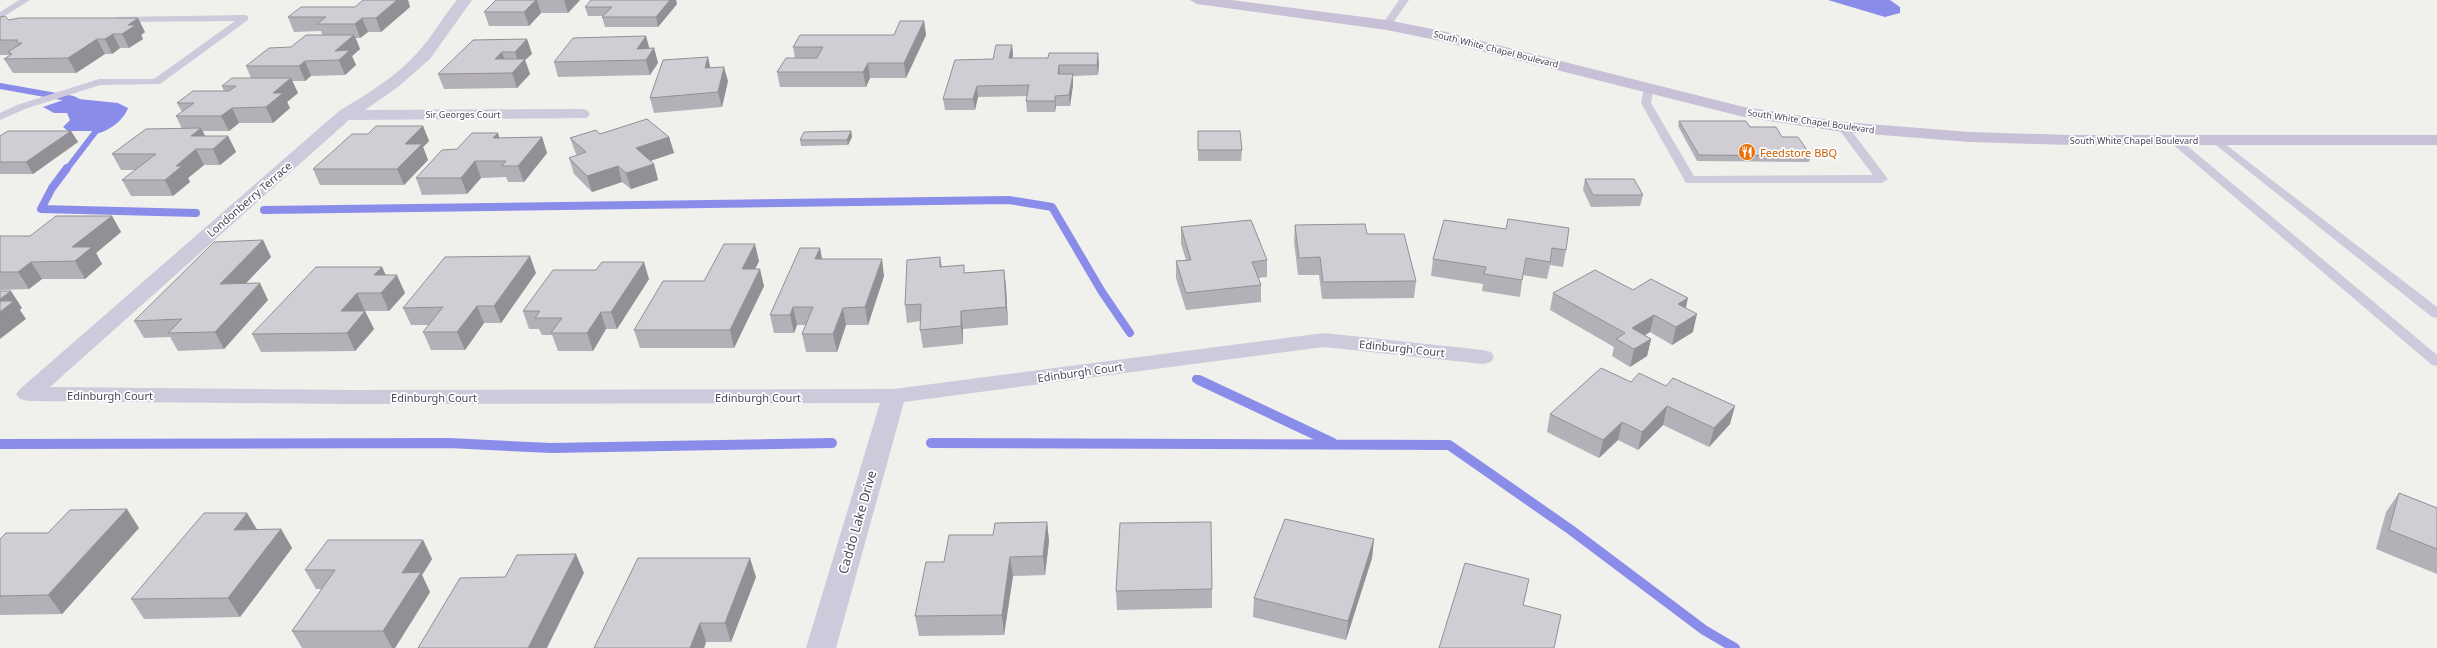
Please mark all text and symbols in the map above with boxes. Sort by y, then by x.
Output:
street label: South White Chapel Boulevard [1432,27,1560,71]
street label: South White Chapel Boulevard [1747,106,1875,136]
street label: Sir Georges Court [426,108,501,121]
street label: South White Chapel Boulevard [2070,134,2198,147]
restaurant icon: Feedstore BBQ [1737,142,1757,162]
place label: Feedstore BBQ [1760,145,1837,160]
street label: Londonberry Terrace [203,158,295,240]
street label: Edinburgh Court [1359,336,1446,360]
street label: Edinburgh Court [1036,359,1124,385]
street label: Edinburgh Court [67,388,153,403]
street label: Edinburgh Court [391,390,477,405]
street label: Edinburgh Court [715,390,801,405]
street label: Caddo Lake Drive [834,468,880,576]

